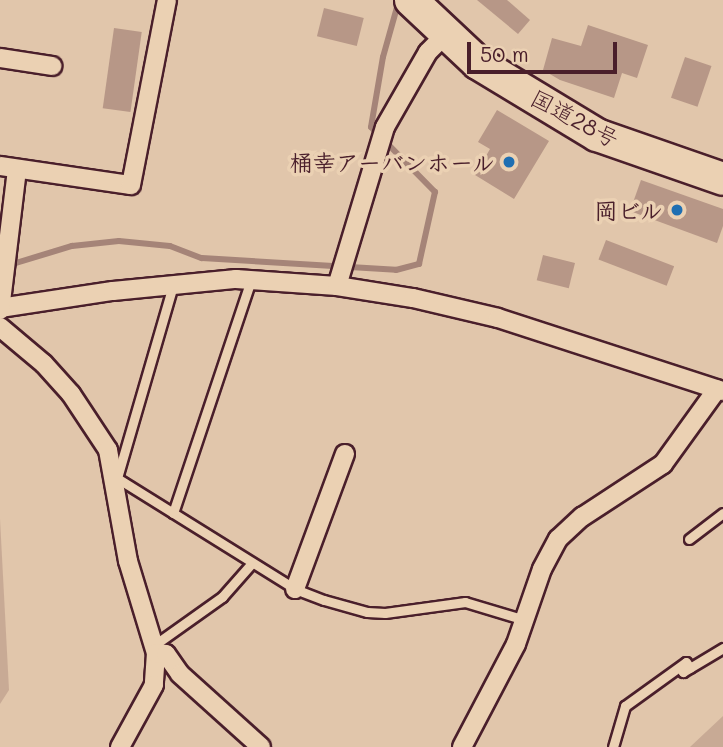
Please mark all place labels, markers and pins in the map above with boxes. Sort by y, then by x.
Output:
place label: 桶幸アーバンホール [289,148,495,176]
marker: 桶幸アーバンホール [501,154,517,170]
place label: 岡ビル [594,196,663,224]
marker: 岡ビル [669,202,685,218]

